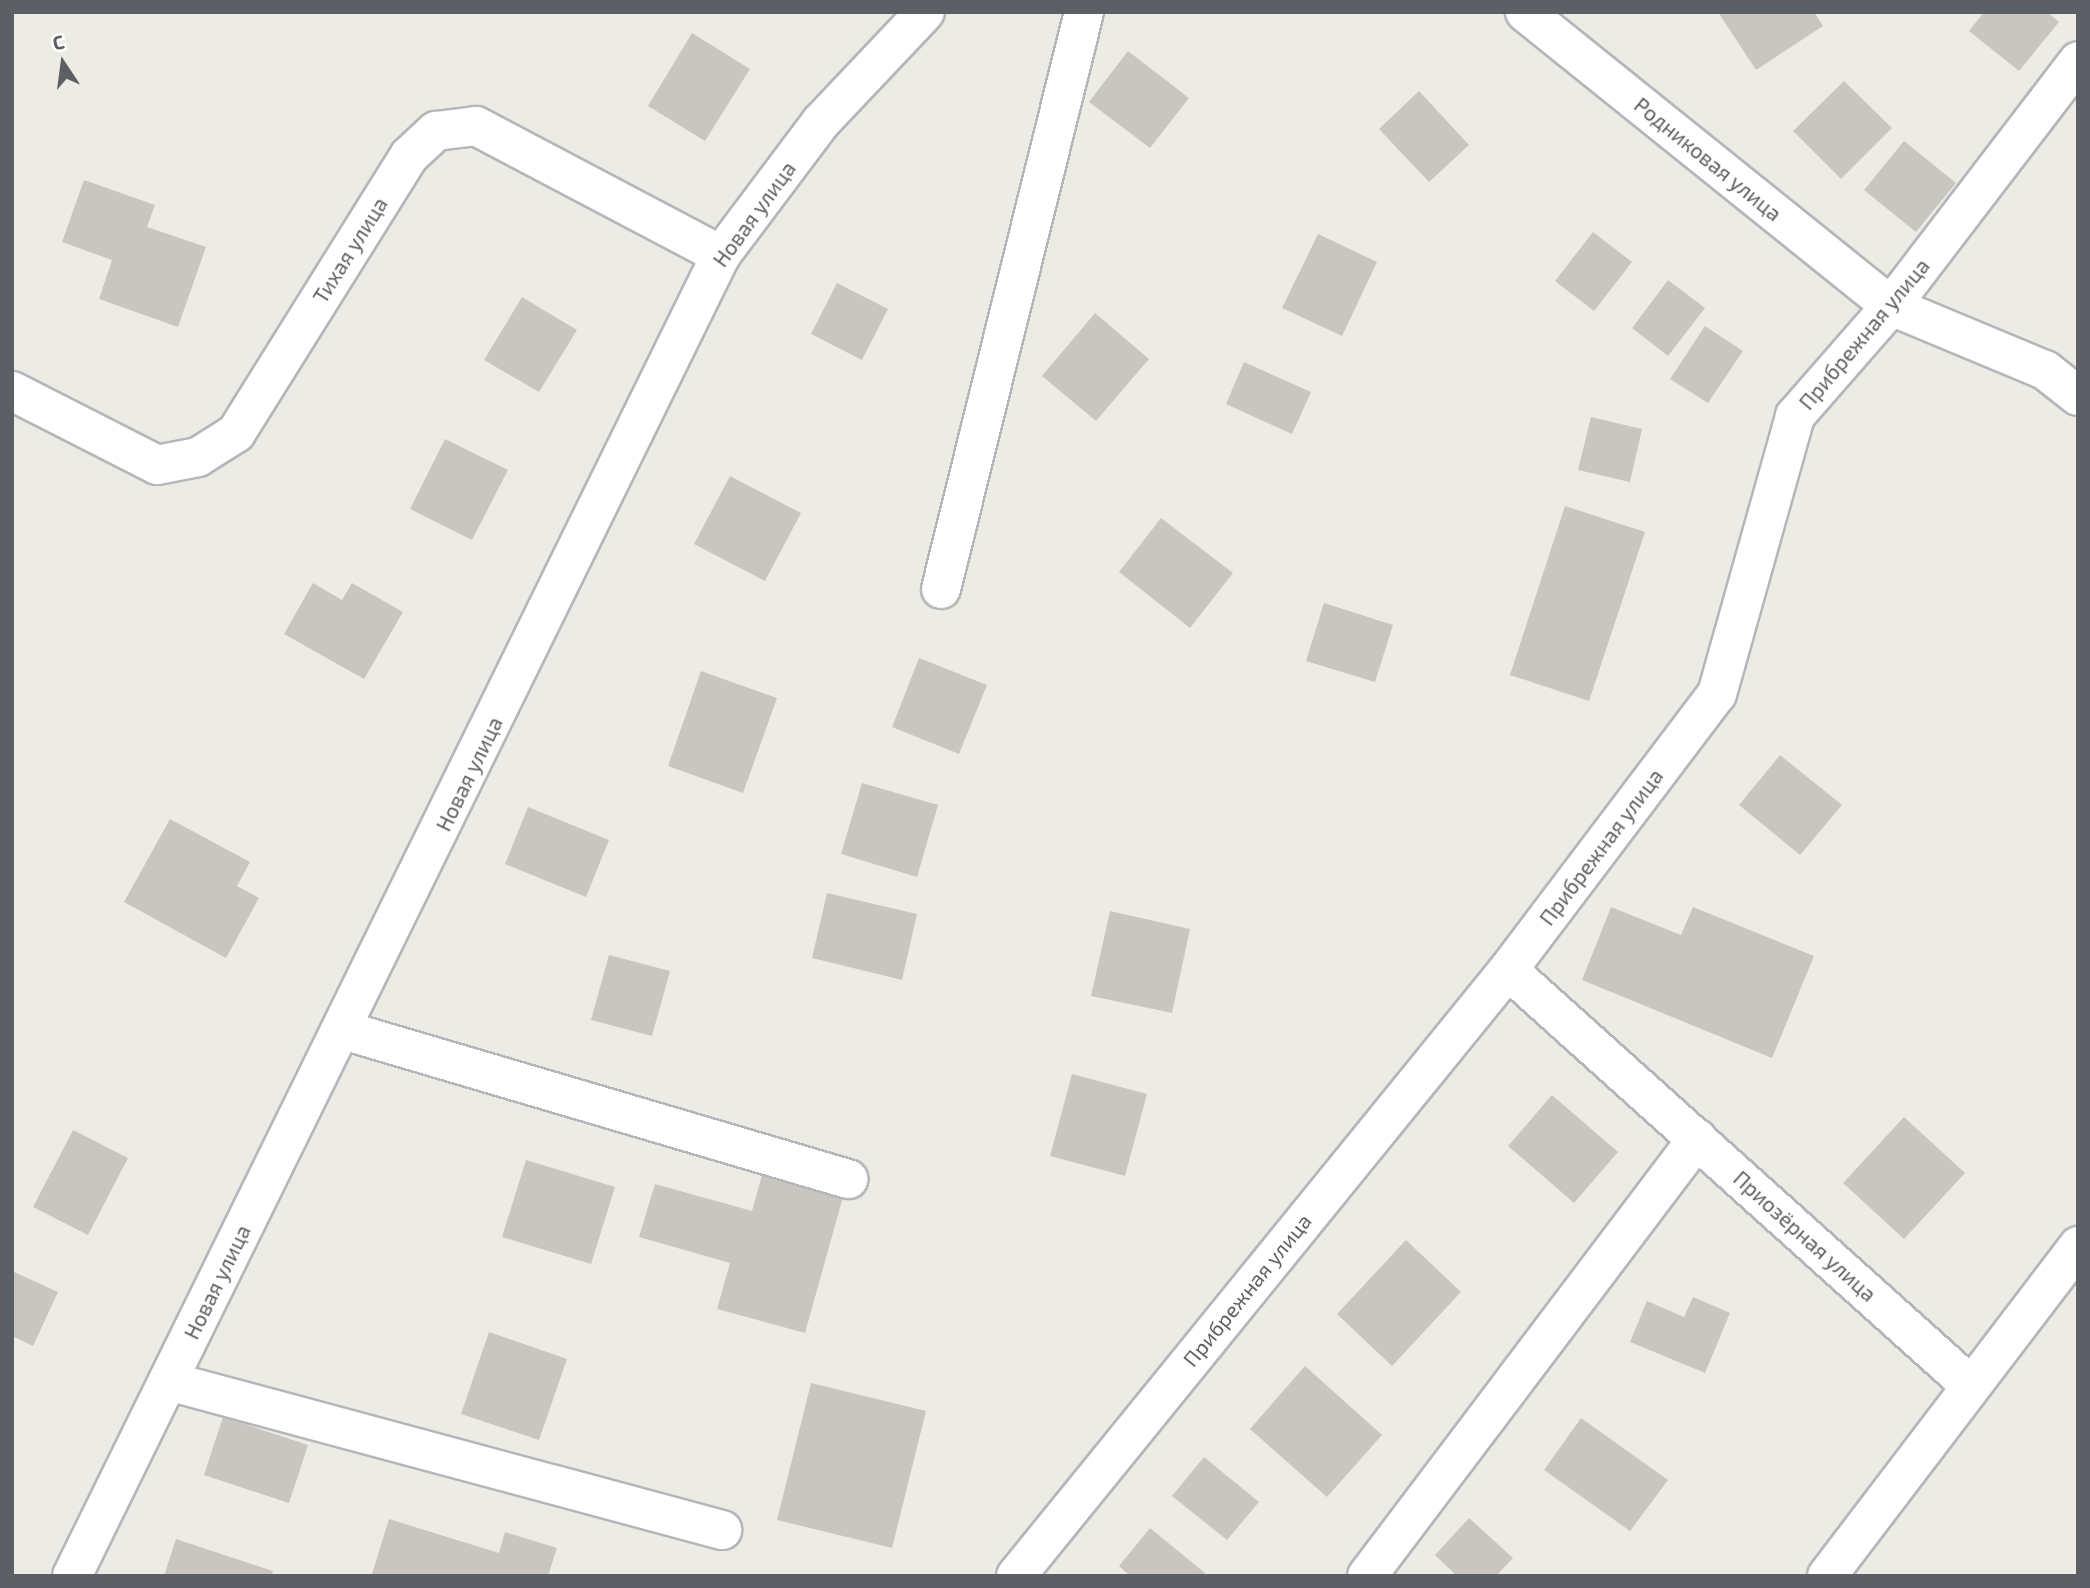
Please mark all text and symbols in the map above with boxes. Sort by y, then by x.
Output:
north arrow [28,28,98,98]
text: С [50,30,66,55]
street label: Родниковая улица [1629,92,1787,226]
street label: Новая улица [707,156,801,272]
street label: Тихая улица [307,192,393,308]
street label: Прибрежная улица [1794,253,1934,415]
street label: Новая улица [430,713,508,835]
street label: Прибрежная улица [1534,764,1668,930]
street label: Приозёрная улица [1729,1165,1881,1307]
street label: Прибрежная улица [1178,1209,1316,1371]
street label: Новая улица [178,1221,256,1343]

